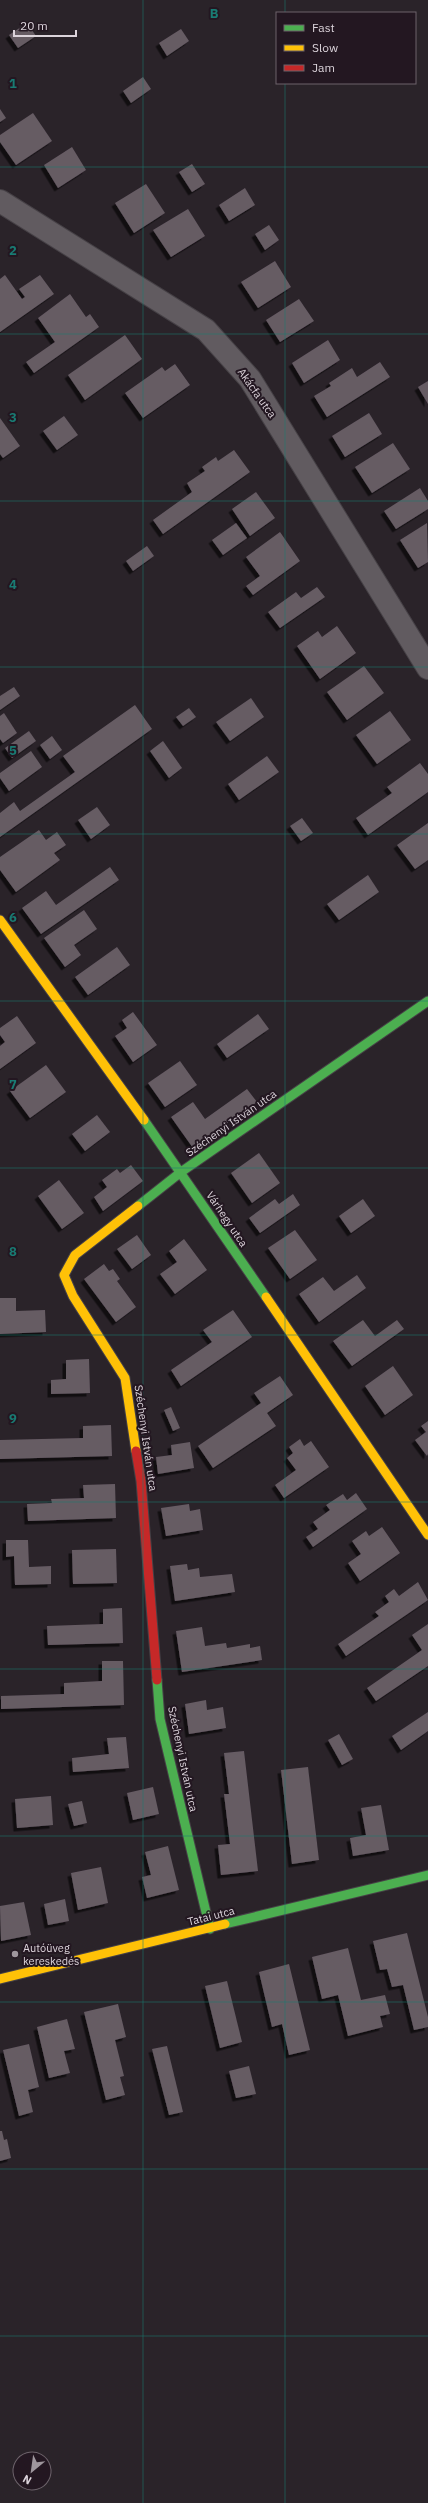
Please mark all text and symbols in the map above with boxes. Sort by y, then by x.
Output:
text: B [210,5,219,22]
scale bar [14,12,76,38]
legend [276,12,416,84]
text: 20 m [20,18,48,33]
text: Fast [312,20,335,35]
text: Slow [312,40,338,55]
text: Jam [312,60,335,75]
text: 1 [9,75,17,92]
text: 2 [9,242,17,259]
street label: Akácfa utca [235,365,279,421]
text: 3 [9,409,17,426]
text: 4 [9,576,17,593]
text: 5 [9,742,17,759]
text: 6 [9,909,17,926]
text: 7 [9,1076,17,1093]
street label: Széchenyi István utca [183,1086,279,1160]
street label: Várhegy utca [203,1189,251,1250]
text: 8 [9,1243,17,1260]
street label: Széchenyi István utca [132,1384,160,1492]
text: 9 [9,1410,17,1427]
street label: Széchenyi István utca [165,1705,201,1813]
street label: Tatai utca [186,1903,236,1929]
place label: Autóüveg kereskedés [23,1941,79,1968]
marker: Autóüveg kereskedés [10,1949,20,1959]
north arrow [12,2451,52,2491]
text: N [20,2472,34,2488]

